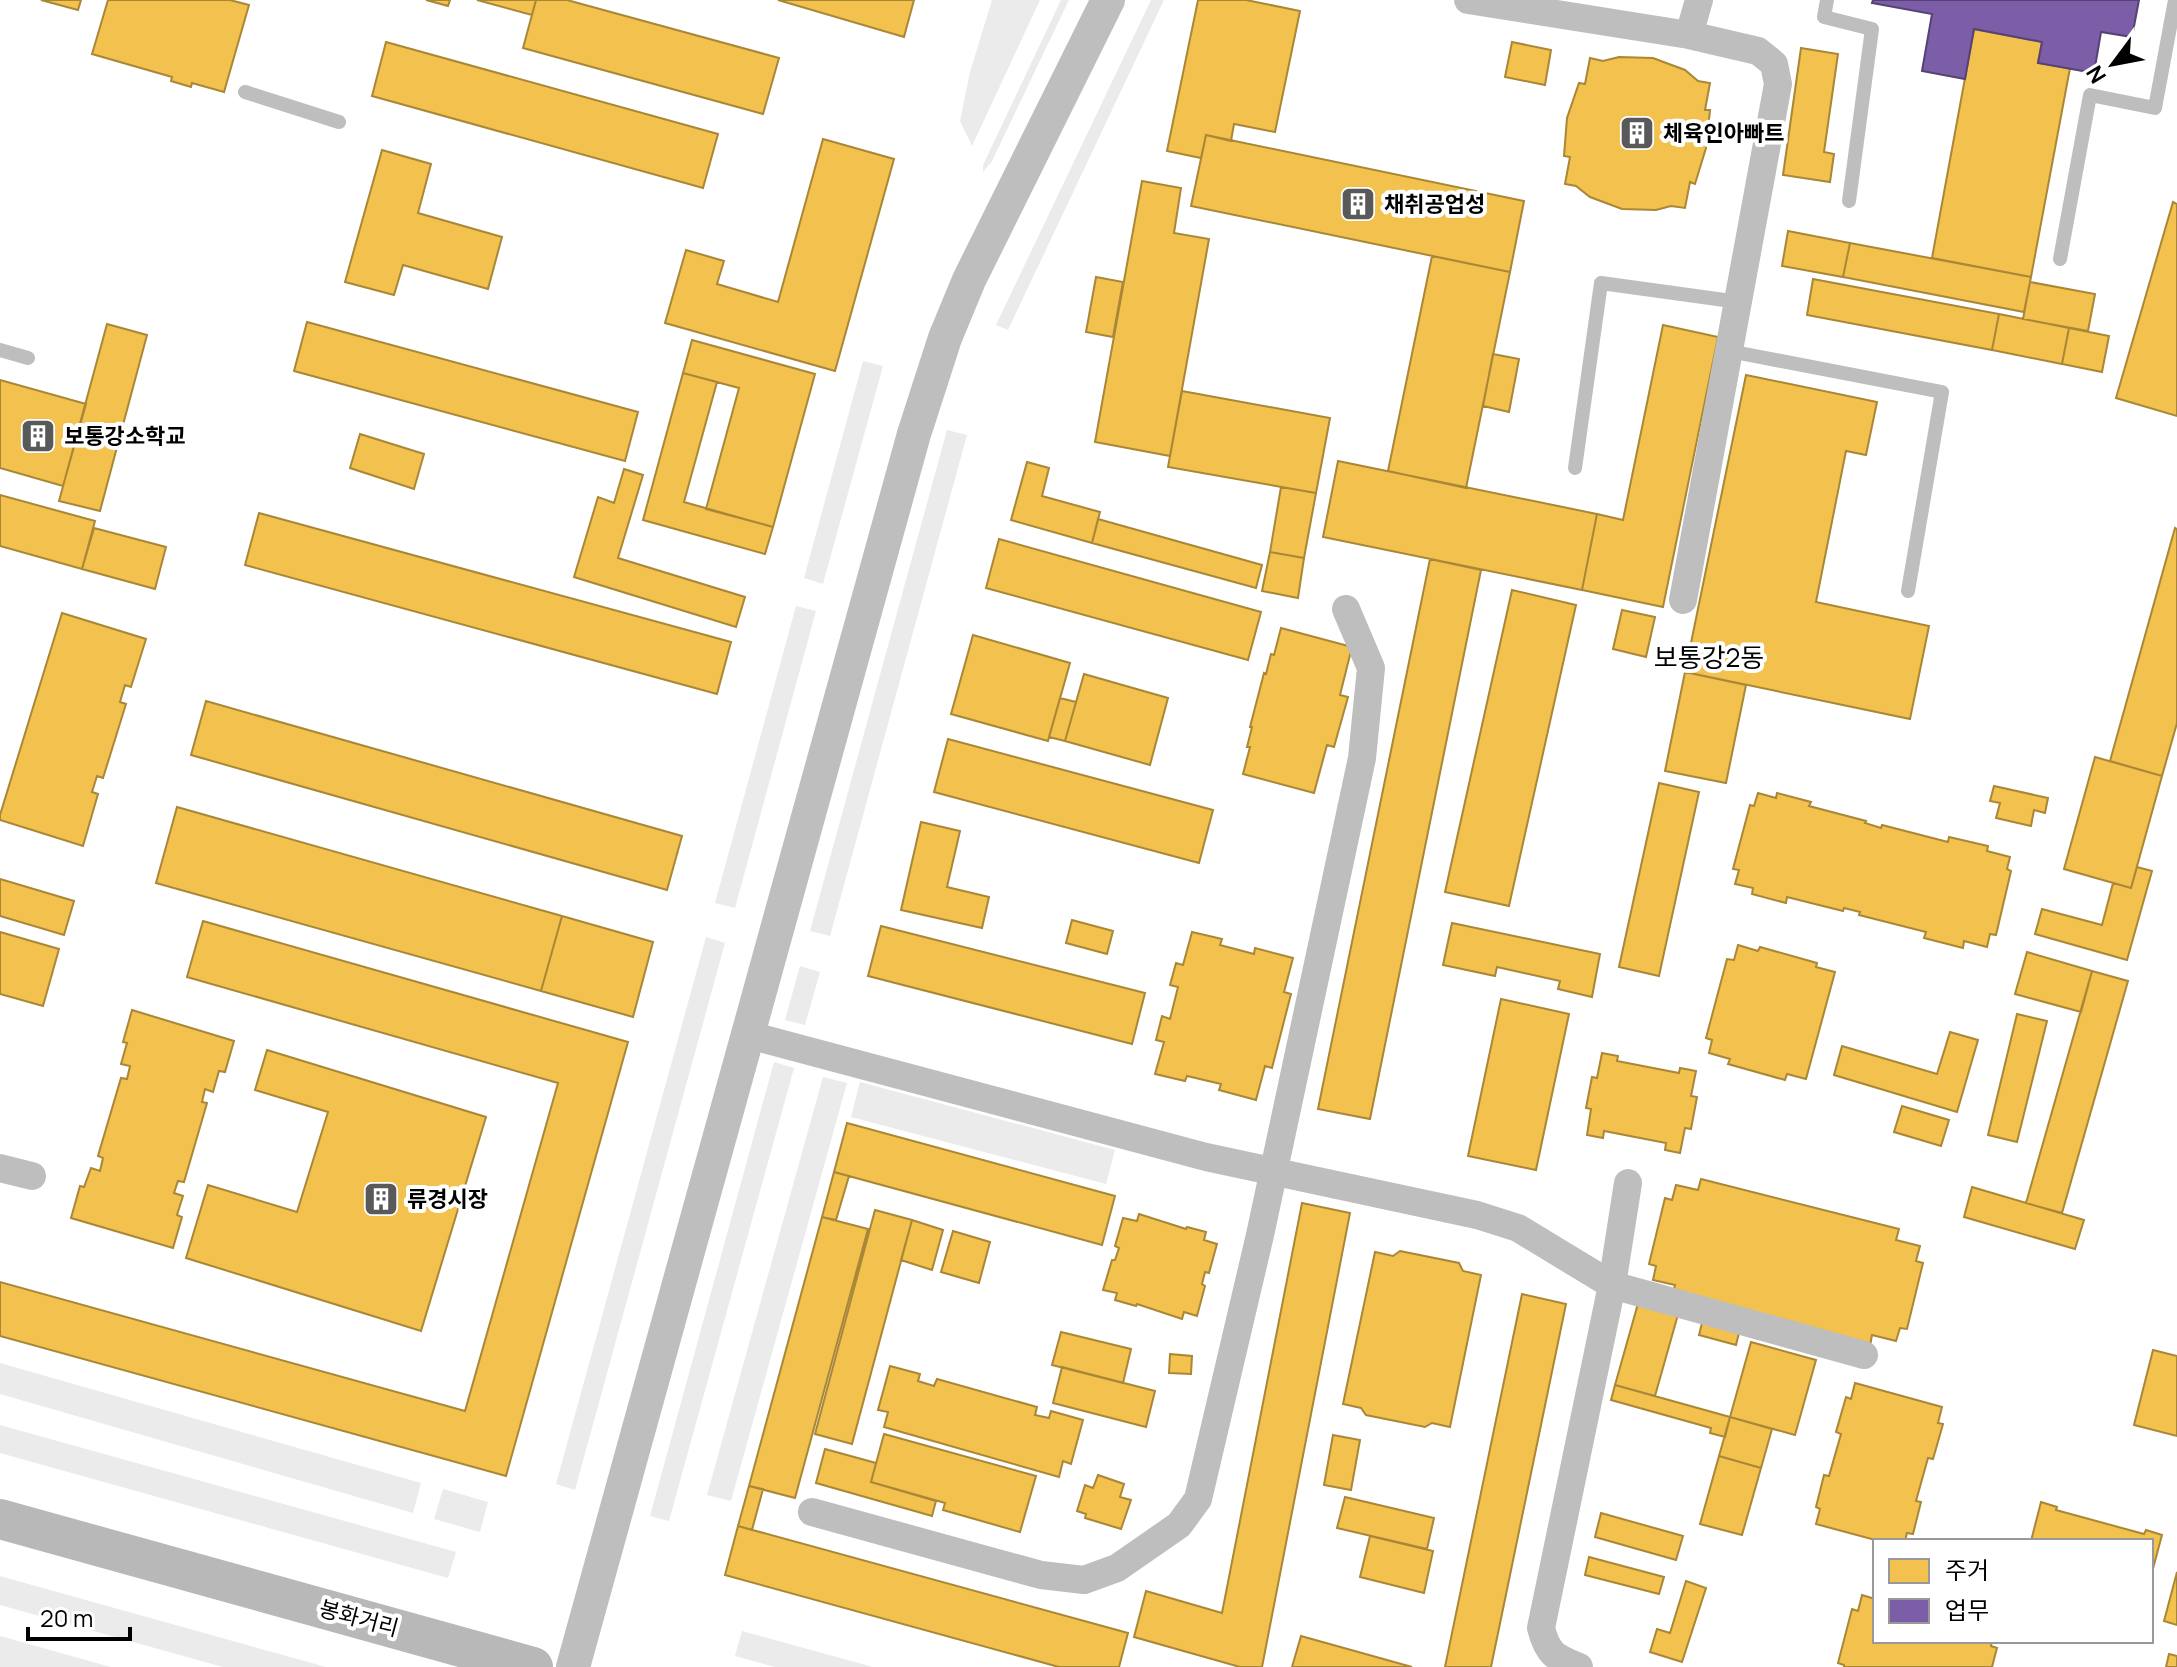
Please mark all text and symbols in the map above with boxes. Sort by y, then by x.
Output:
north arrow [2073,24,2153,104]
text: N [2079,60,2113,89]
building icon: 체육인아빠트 [1618,114,1656,152]
place label: 체육인아빠트 [1663,118,1784,148]
building icon: 채취공업성 [1339,185,1377,223]
place label: 채취공업성 [1384,189,1485,219]
building icon: 보통강소학교 [19,417,57,455]
place label: 보통강소학교 [64,421,185,451]
district label: 보통강2동 [1654,639,1764,675]
building icon: 류경시장 [362,1180,400,1218]
place label: 류경시장 [407,1184,488,1214]
legend [1873,1539,2153,1643]
text: 주거 [1945,1553,1989,1586]
scale bar [28,1591,130,1641]
street label: 봉화거리 [316,1593,402,1643]
text: 업무 [1945,1593,1989,1626]
text: 20 m [40,1601,93,1634]

